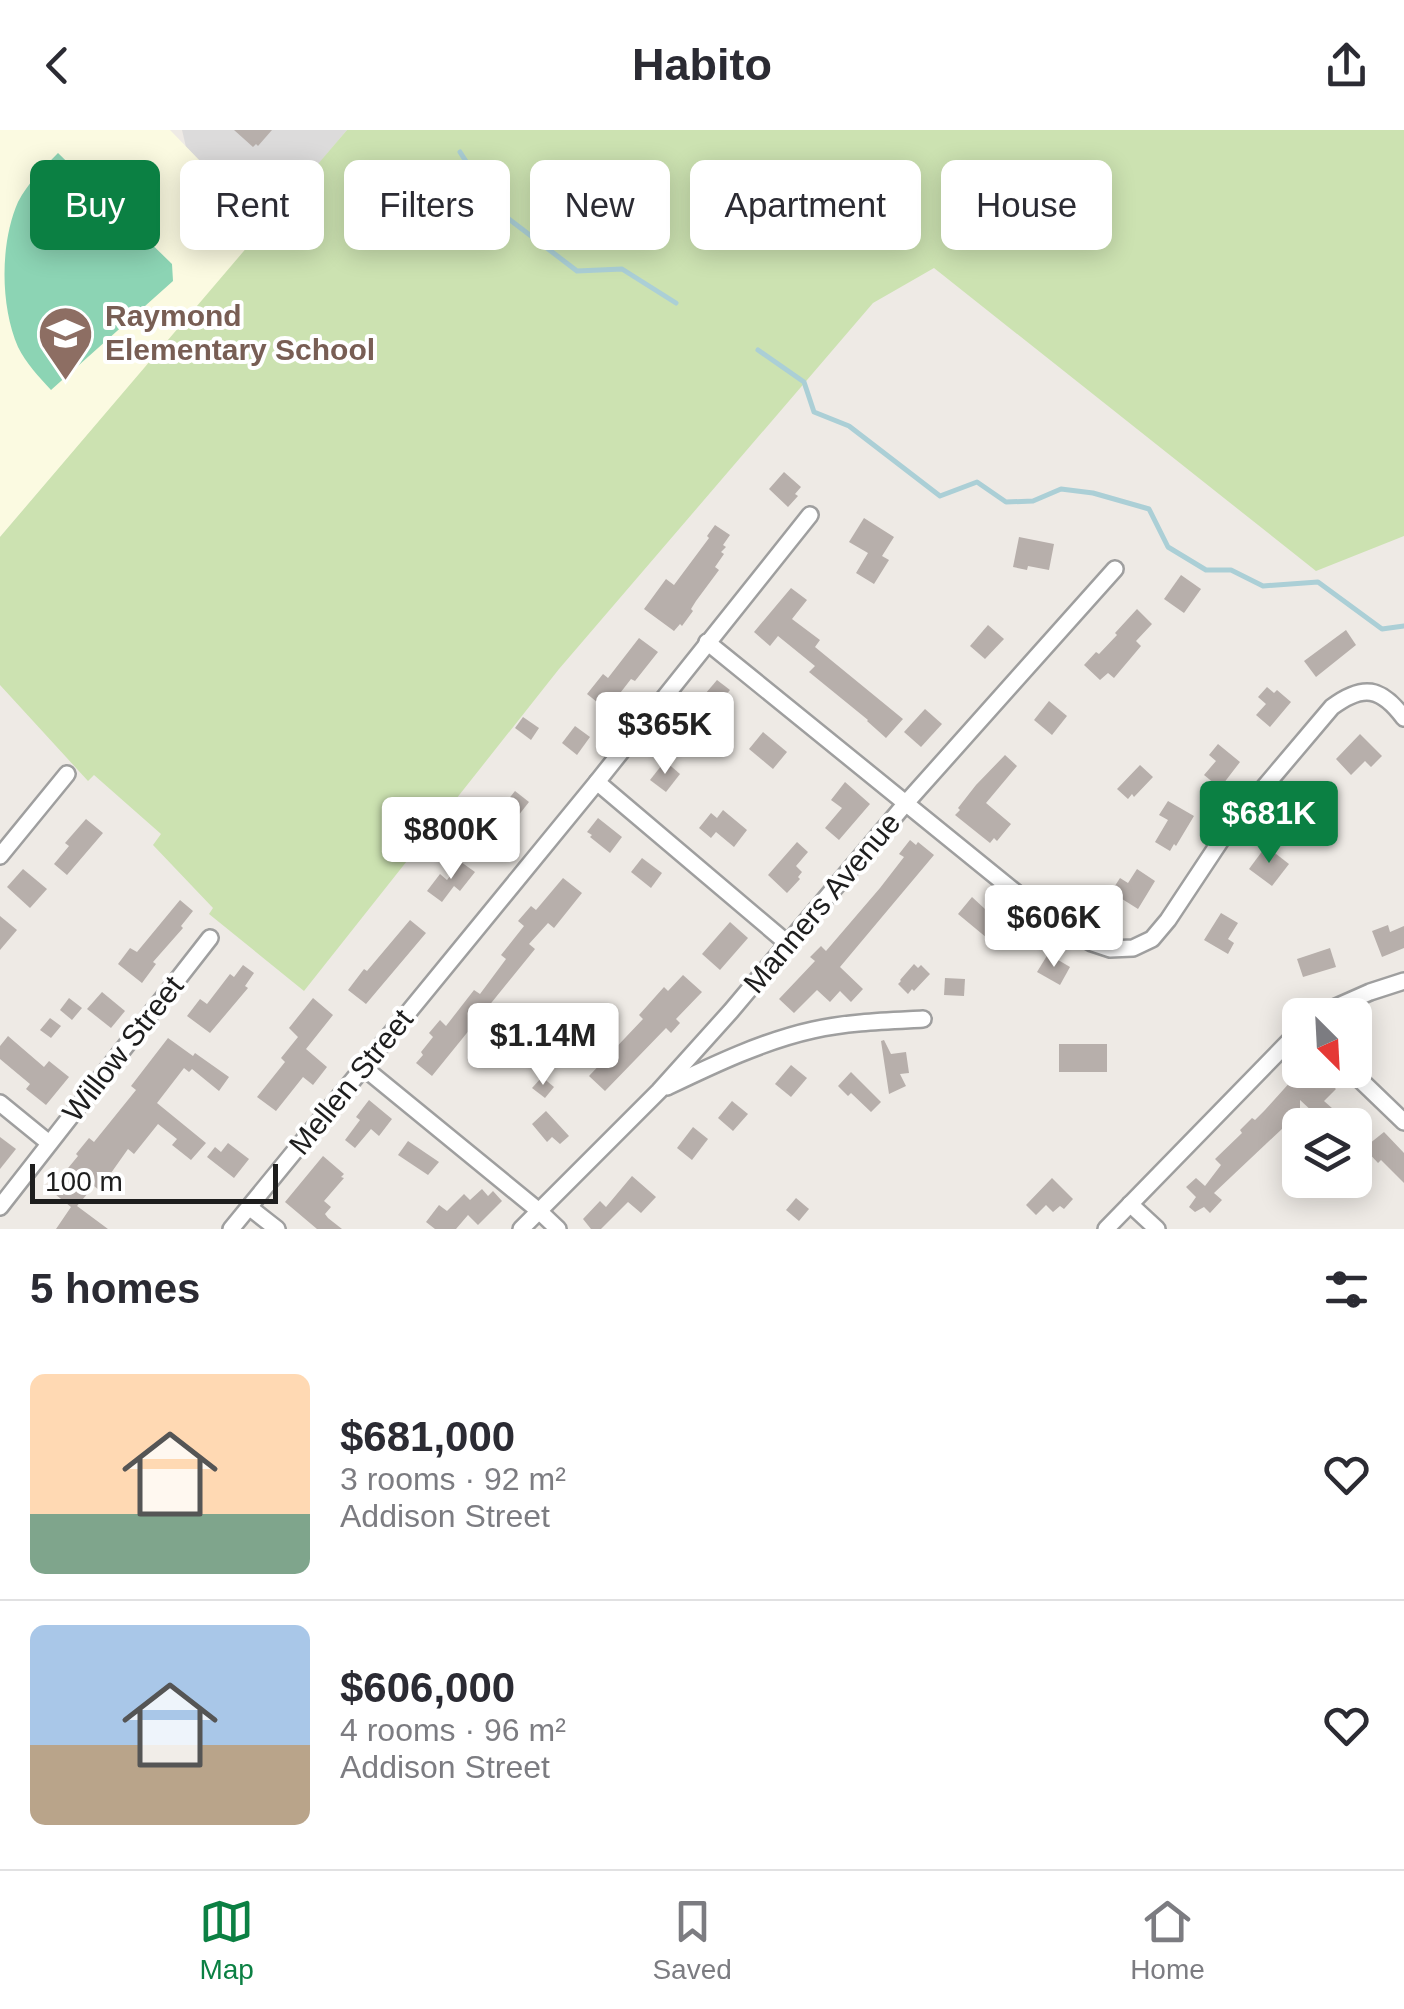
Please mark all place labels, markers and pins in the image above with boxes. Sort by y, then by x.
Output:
place label: Raymond Elementary School [105,299,375,366]
school or university icon: Raymond Elementary School [36,303,96,382]
pin: $365K [595,692,735,777]
pin: $681K [1199,781,1339,866]
pin: $800K [381,797,521,882]
pin: $606K [984,885,1124,970]
pin: $1.14M [462,1003,624,1088]

